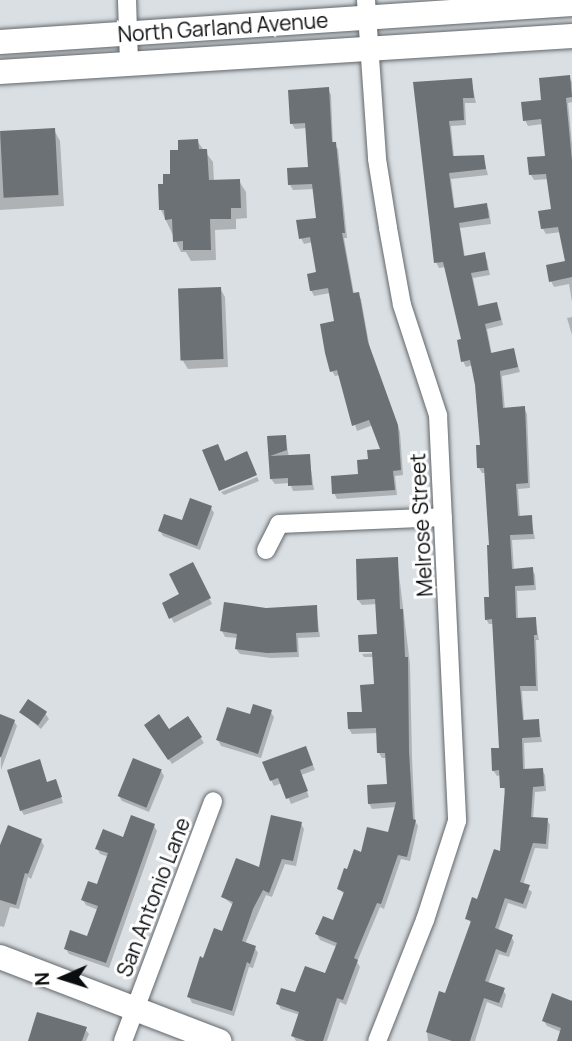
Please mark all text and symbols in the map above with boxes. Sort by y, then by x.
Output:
street label: North Garland Avenue [117,7,329,47]
street label: Melrose Street [405,453,437,597]
street label: San Antonio Lane [111,814,195,980]
north arrow [28,943,98,1013]
text: N [29,972,55,987]

